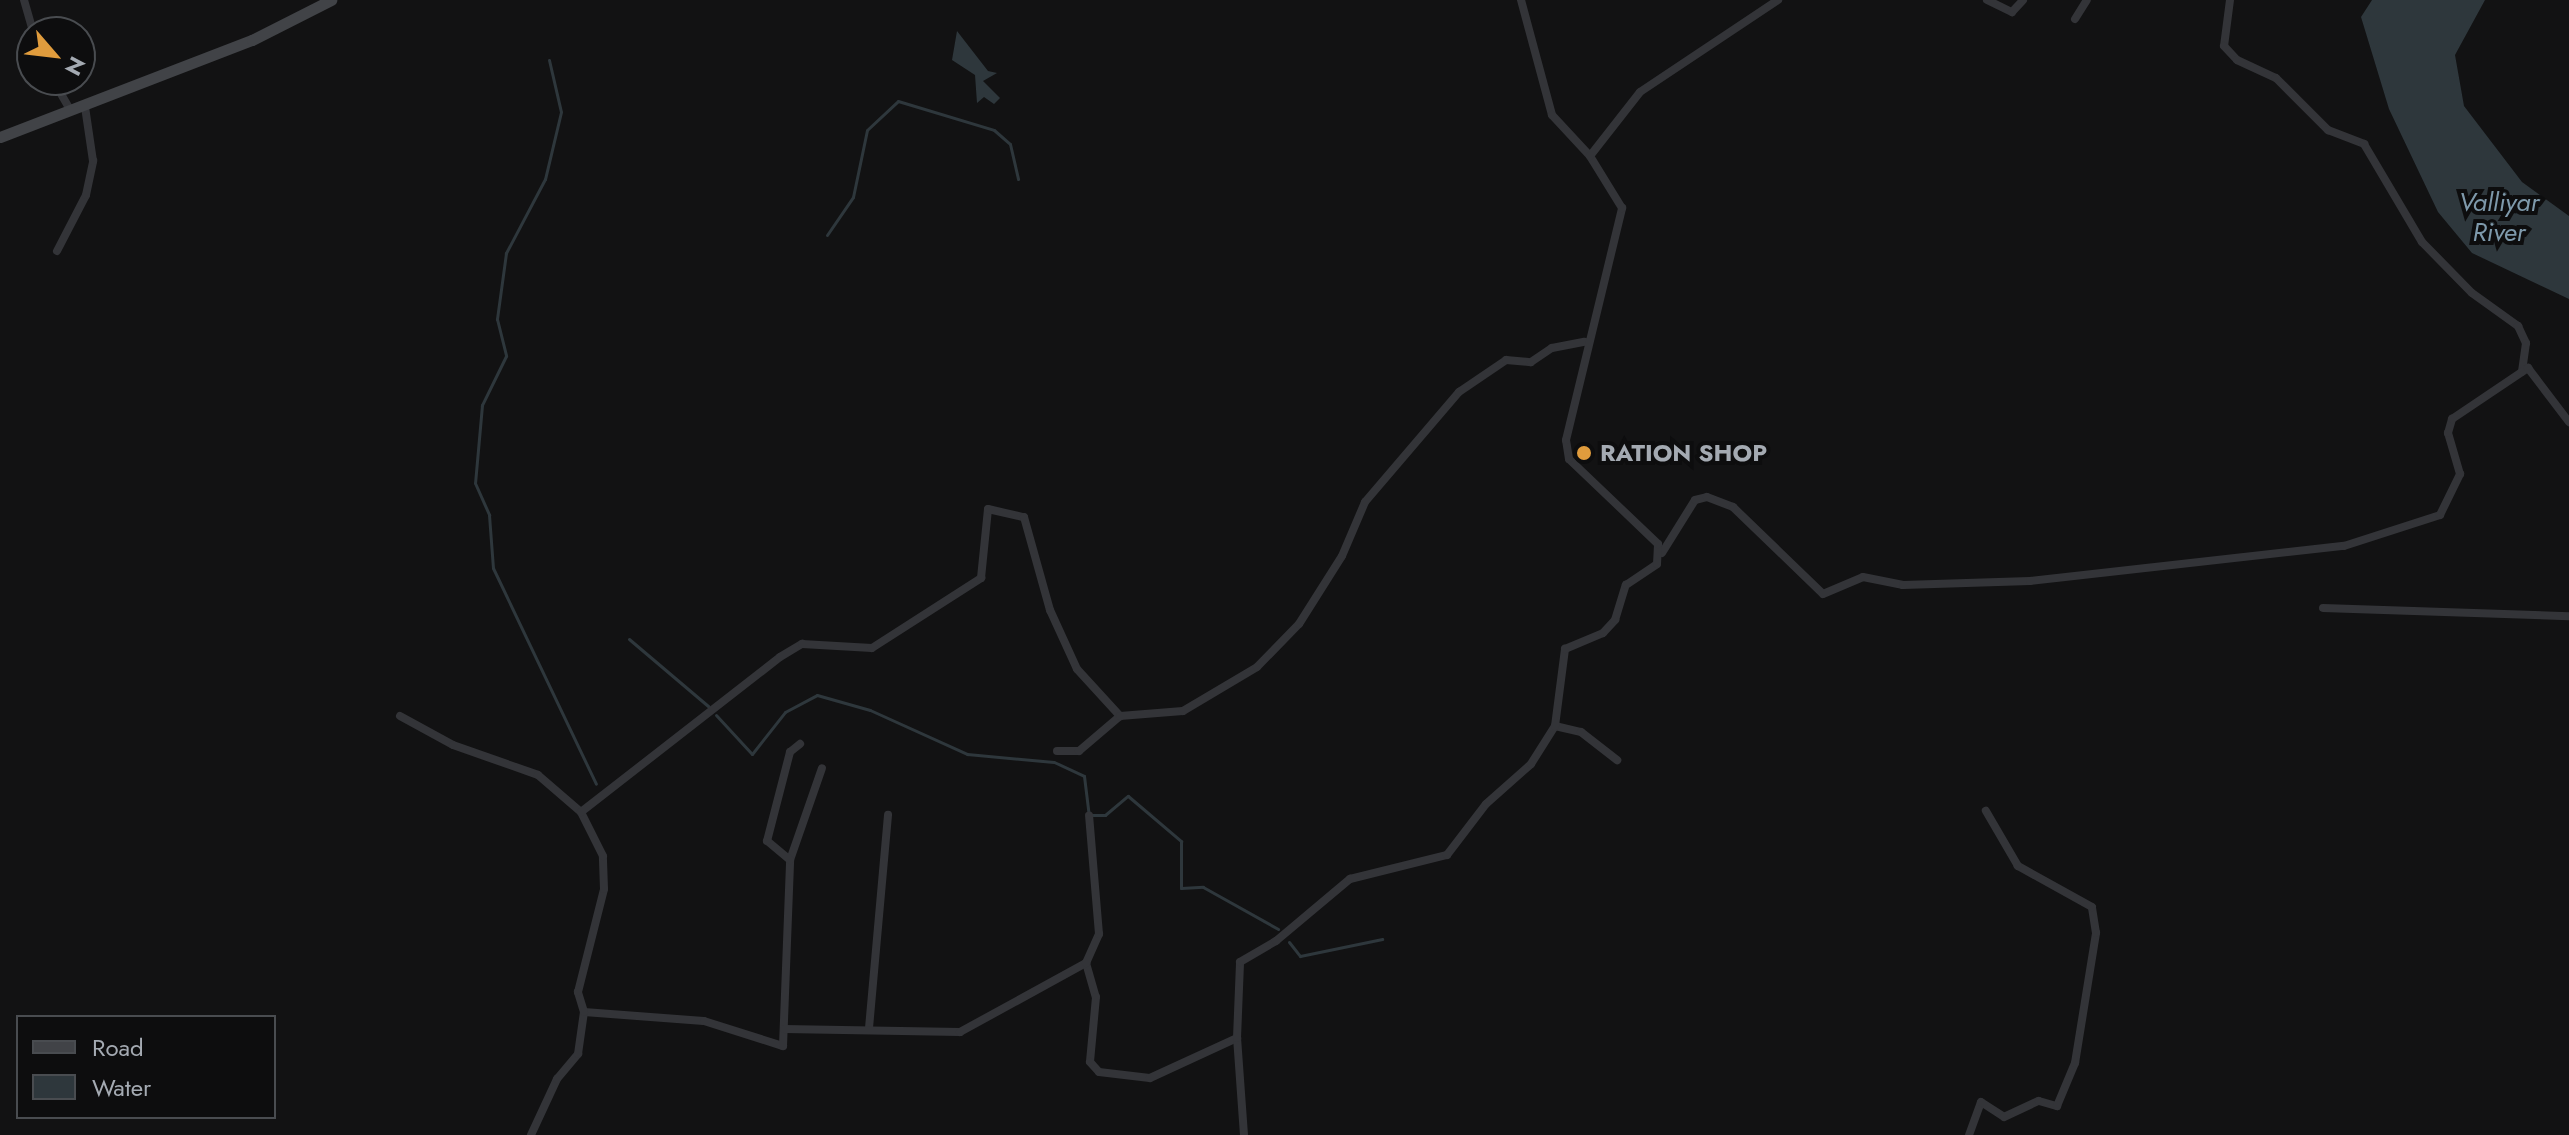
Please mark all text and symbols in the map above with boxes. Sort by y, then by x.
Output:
north arrow [16,16,96,96]
text: N [57,51,94,82]
water label: Valliyar River [2459,187,2539,248]
place label: RATION SHOP [1600,439,1767,467]
marker: RATION SHOP [1575,444,1593,462]
legend [16,1015,276,1119]
text: Road [92,1030,144,1065]
text: Water [92,1070,151,1105]

